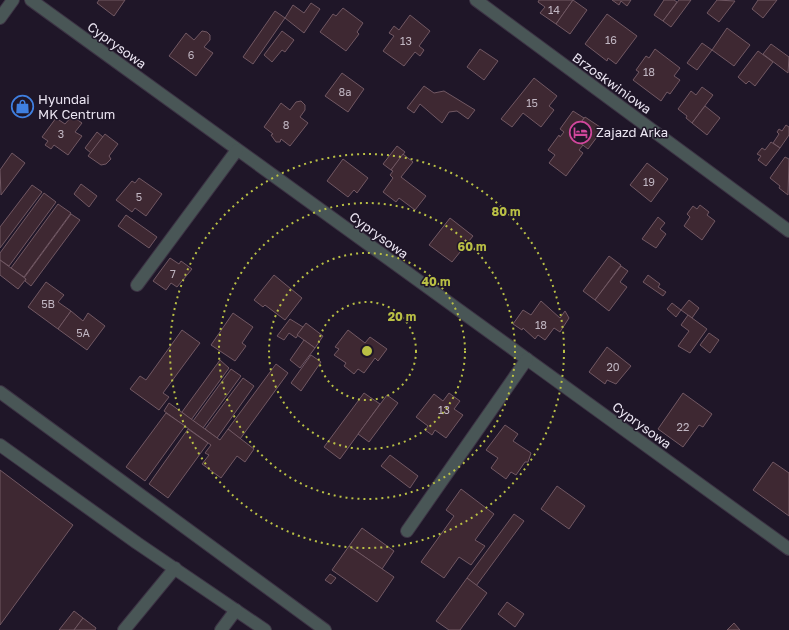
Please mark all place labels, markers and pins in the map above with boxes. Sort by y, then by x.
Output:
place label: Hyundai MK Centrum [38,91,115,122]
shop icon: Hyundai MK Centrum [10,93,36,119]
hotel icon: Zajazd Arka [568,119,594,145]
place label: Zajazd Arka [596,124,668,140]
centre of rings [360,344,374,358]

